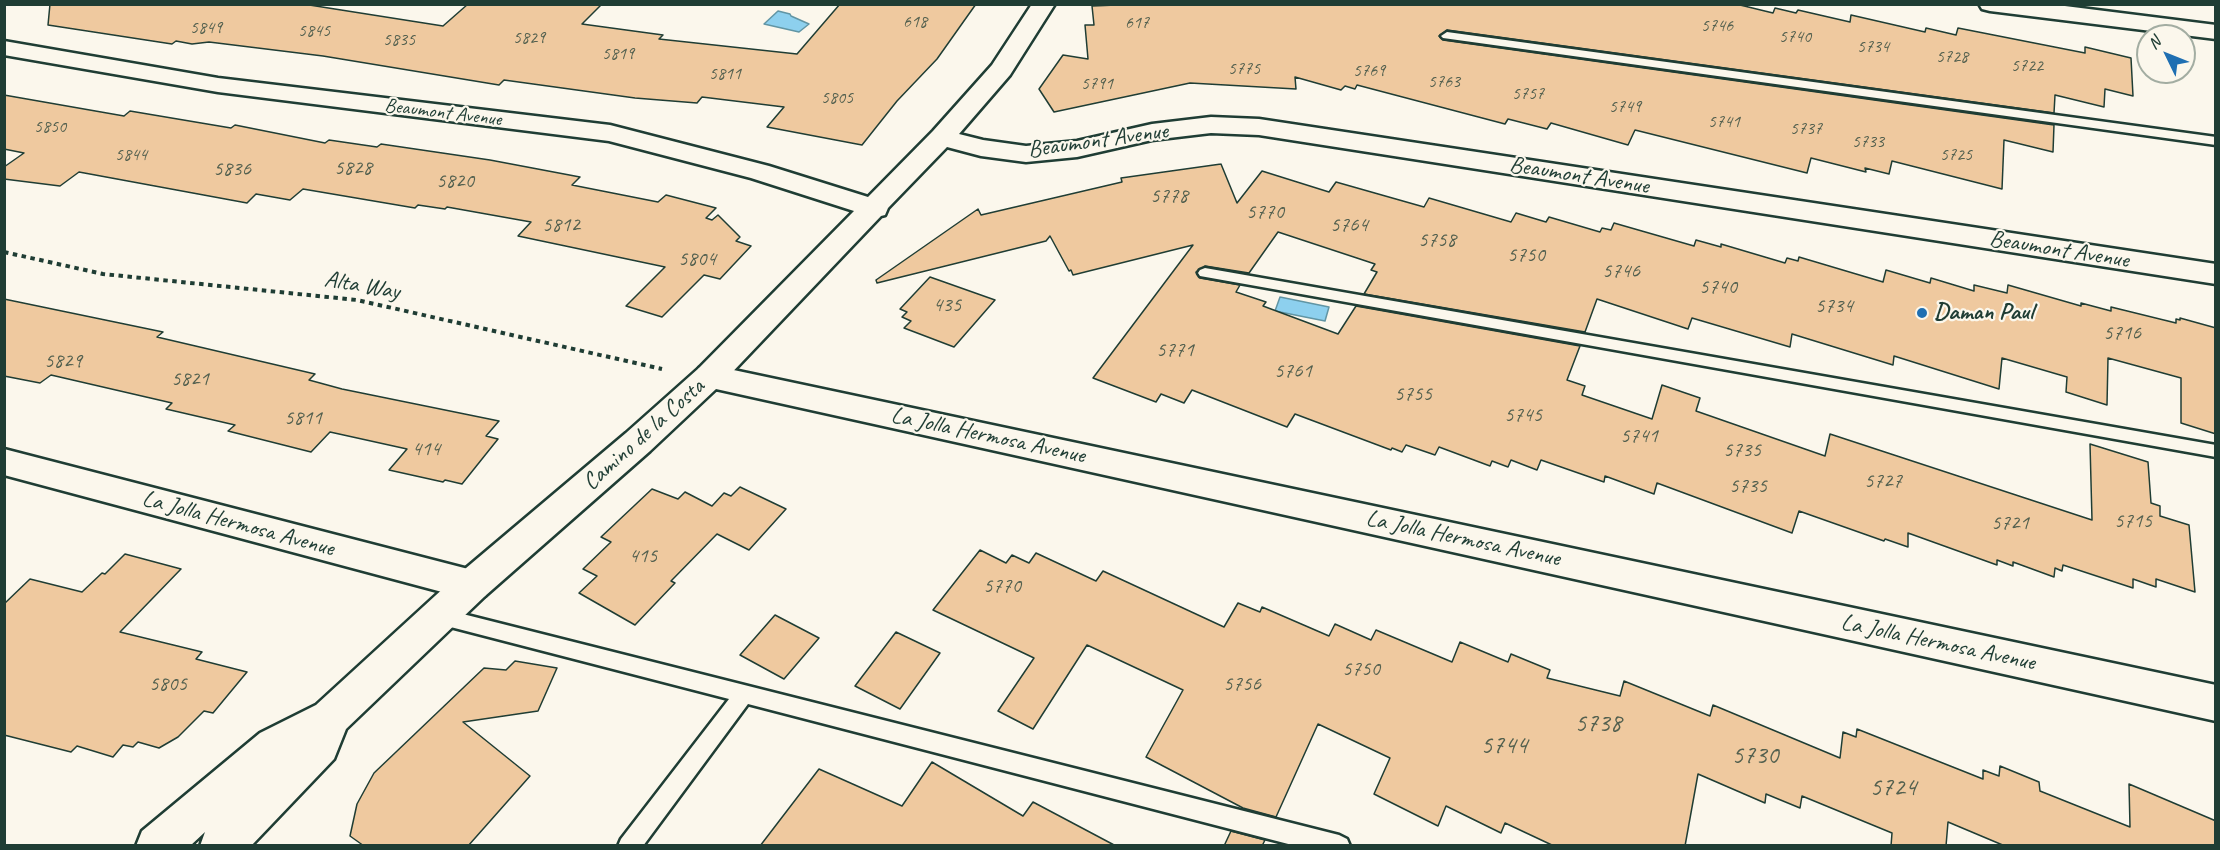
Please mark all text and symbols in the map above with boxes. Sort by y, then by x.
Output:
house number: 618 [903,11,927,33]
house number: 617 [1125,12,1149,34]
house number: 5746 [1701,15,1733,37]
house number: 5849 [190,17,222,39]
house number: 5845 [298,20,330,42]
north arrow [2136,24,2196,84]
house number: 5740 [1779,26,1811,48]
house number: 5829 [513,27,545,49]
house number: 5835 [383,29,415,51]
text: N [2144,33,2165,54]
house number: 5734 [1857,36,1889,58]
house number: 5819 [602,43,634,65]
house number: 5728 [1936,46,1968,68]
house number: 5722 [2011,55,2043,77]
house number: 5775 [1228,58,1260,80]
house number: 5769 [1353,60,1385,82]
house number: 5811 [709,63,741,85]
house number: 5763 [1428,71,1460,93]
house number: 5791 [1081,73,1113,95]
house number: 5757 [1512,83,1544,105]
house number: 5805 [821,87,853,109]
street label: Beaumont Avenue [383,94,503,132]
house number: 5749 [1609,96,1641,118]
house number: 5741 [1708,111,1740,133]
house number: 5850 [34,116,66,138]
street label: Beaumont Avenue [1026,117,1170,165]
house number: 5737 [1790,118,1822,140]
house number: 5733 [1852,131,1884,153]
house number: 5844 [115,144,147,166]
house number: 5725 [1940,144,1972,166]
street label: Beaumont Avenue [1507,151,1651,201]
house number: 5828 [334,155,372,181]
house number: 5836 [213,156,251,182]
house number: 5820 [436,168,474,194]
house number: 5778 [1150,183,1188,209]
house number: 5770 [1246,199,1284,225]
house number: 5812 [542,212,580,238]
house number: 5764 [1330,212,1368,238]
street label: Beaumont Avenue [1987,225,2131,275]
house number: 5758 [1418,227,1456,253]
house number: 5750 [1507,242,1545,268]
house number: 5804 [678,246,716,272]
house number: 5746 [1602,258,1640,284]
street label: Alta Way [322,265,402,307]
house number: 5740 [1699,274,1737,300]
house number: 435 [933,292,961,318]
house number: 5734 [1815,293,1853,319]
place label: Daman Paul [1934,299,2033,327]
marker: Daman Paul [1915,306,1929,320]
house number: 5716 [2103,320,2141,346]
house number: 5771 [1156,337,1194,363]
house number: 5829 [44,348,82,374]
house number: 5761 [1274,358,1312,384]
house number: 5821 [171,366,209,392]
street label: Camino de la Costa [577,373,711,497]
house number: 5755 [1394,381,1432,407]
street label: La Jolla Hermosa Avenue [888,401,1088,471]
house number: 5745 [1504,402,1542,428]
house number: 5811 [284,405,322,431]
house number: 5741 [1620,423,1658,449]
house number: 414 [412,436,440,462]
house number: 5735 [1723,437,1761,463]
house number: 5727 [1864,468,1902,494]
house number: 5735 [1729,473,1767,499]
street label: La Jolla Hermosa Avenue [139,485,337,563]
street label: La Jolla Hermosa Avenue [1363,504,1563,574]
house number: 5715 [2114,508,2152,534]
house number: 5721 [1991,510,2029,536]
house number: 415 [629,543,657,569]
house number: 5770 [983,573,1021,599]
street label: La Jolla Hermosa Avenue [1838,608,2038,678]
house number: 5750 [1342,656,1380,682]
house number: 5805 [149,671,187,697]
house number: 5756 [1223,671,1261,697]
house number: 5738 [1575,708,1621,740]
house number: 5744 [1481,730,1527,762]
house number: 5730 [1732,740,1778,772]
house number: 5724 [1870,772,1916,804]

